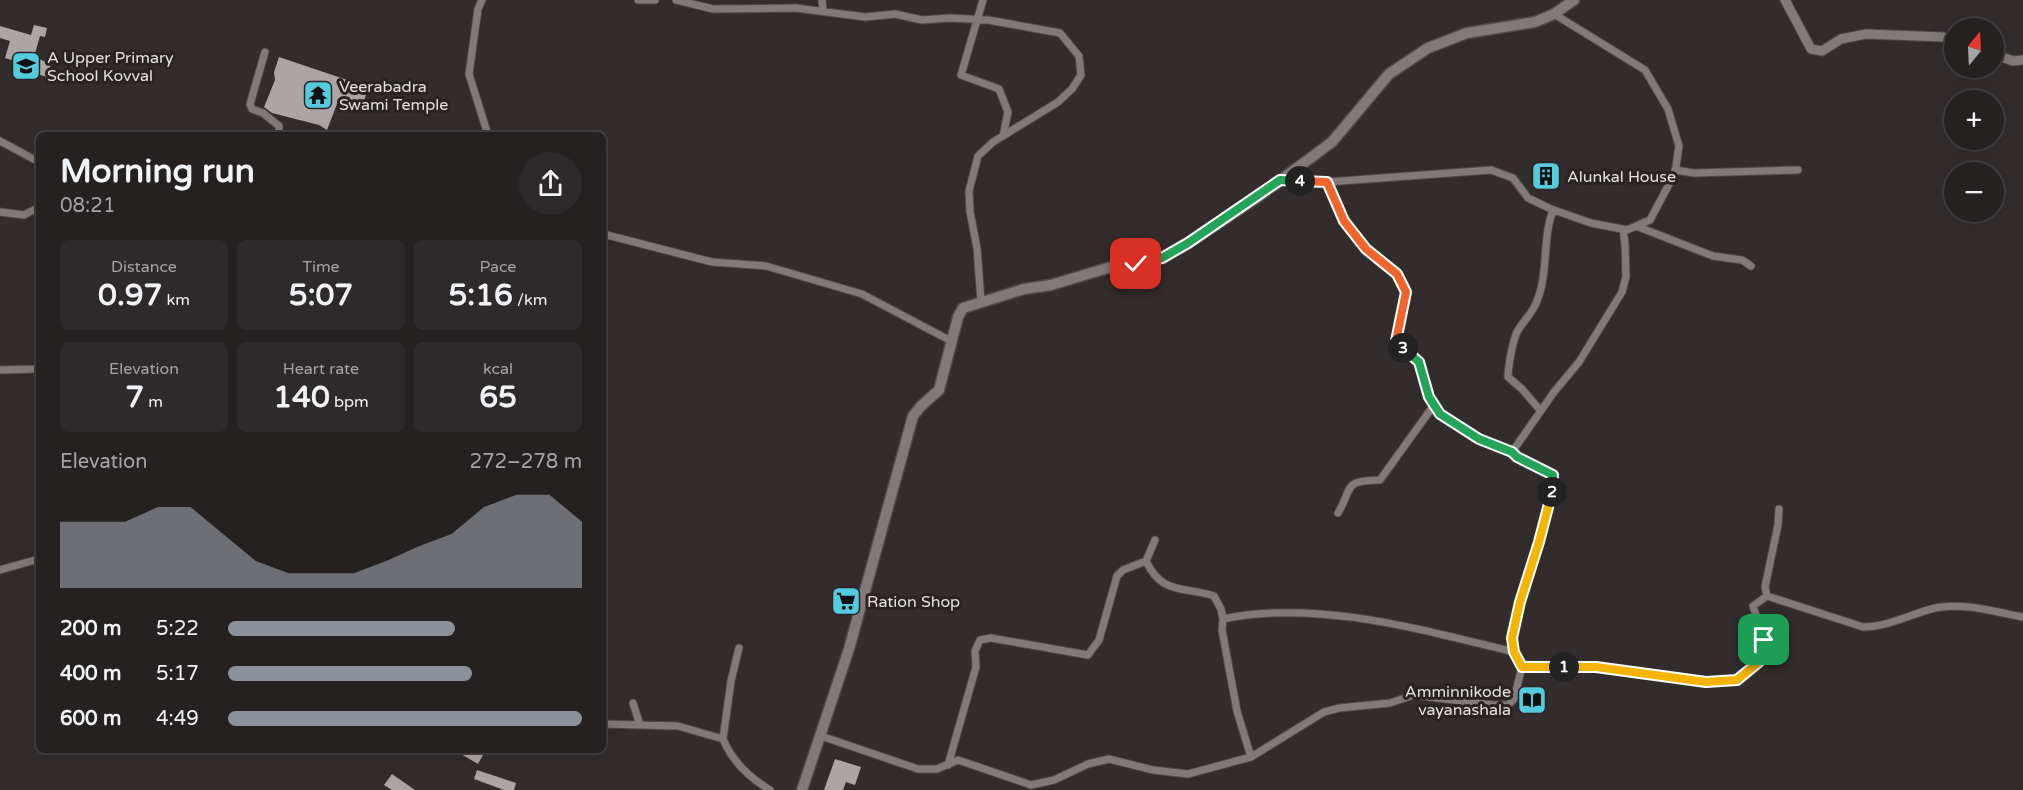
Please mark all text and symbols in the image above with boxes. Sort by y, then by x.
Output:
north arrow [1944,18,2004,78]
map controls [1944,18,2004,222]
place label: A Upper Primary School Kovval [47,48,174,86]
school or university icon: A Upper Primary School Kovval [10,50,42,82]
place label: Veerabadra Swami Temple [339,77,448,115]
temple icon: Veerabadra Swami Temple [302,79,334,111]
button: + [1944,90,2004,150]
text: Morning run [60,152,255,191]
button: share [519,152,582,215]
building icon: Alunkal House [1530,160,1562,192]
button: − [1944,162,2004,222]
pin: 4 [1285,166,1315,196]
place label: Alunkal House [1567,167,1676,187]
text: 4 [1295,171,1305,191]
text: 08:21 [60,194,115,218]
pin [1110,238,1161,289]
icon: check [1119,247,1152,280]
text: Distance [111,257,177,277]
text: Time [302,257,340,277]
text: Pace [480,257,516,277]
text: 0.97 [98,277,162,314]
text: 5:07 [289,277,353,314]
text: 5:16 [449,277,513,314]
text: km [162,290,190,310]
text: /km [513,290,547,310]
pin: 3 [1388,333,1418,363]
text: 3 [1398,338,1408,358]
text: Elevation [109,359,179,379]
text: Heart rate [283,359,359,379]
text: kcal [483,359,513,379]
text: 7 [125,379,144,416]
text: 140 [273,379,330,416]
text: 65 [479,379,517,416]
text: m [144,392,163,412]
text: bpm [330,392,369,412]
text: Elevation [60,450,147,474]
text: 272–278 m [469,450,582,474]
pin: 2 [1537,477,1567,507]
text: 2 [1547,482,1557,502]
supermarket icon: Ration Shop [830,585,862,617]
place label: Ration Shop [867,592,960,612]
pin [1738,614,1789,665]
text: 200 m [60,617,121,641]
text: 5:22 [156,617,199,641]
icon: arrive [1747,623,1780,656]
pin: 1 [1549,652,1579,682]
text: 1 [1559,657,1569,677]
text: 400 m [60,662,121,686]
text: 5:17 [156,662,199,686]
place label: Amminnikode vayanashala [1405,682,1511,720]
library icon: Amminnikode vayanashala [1516,684,1548,716]
text: 600 m [60,707,121,731]
text: 4:49 [156,707,199,731]

